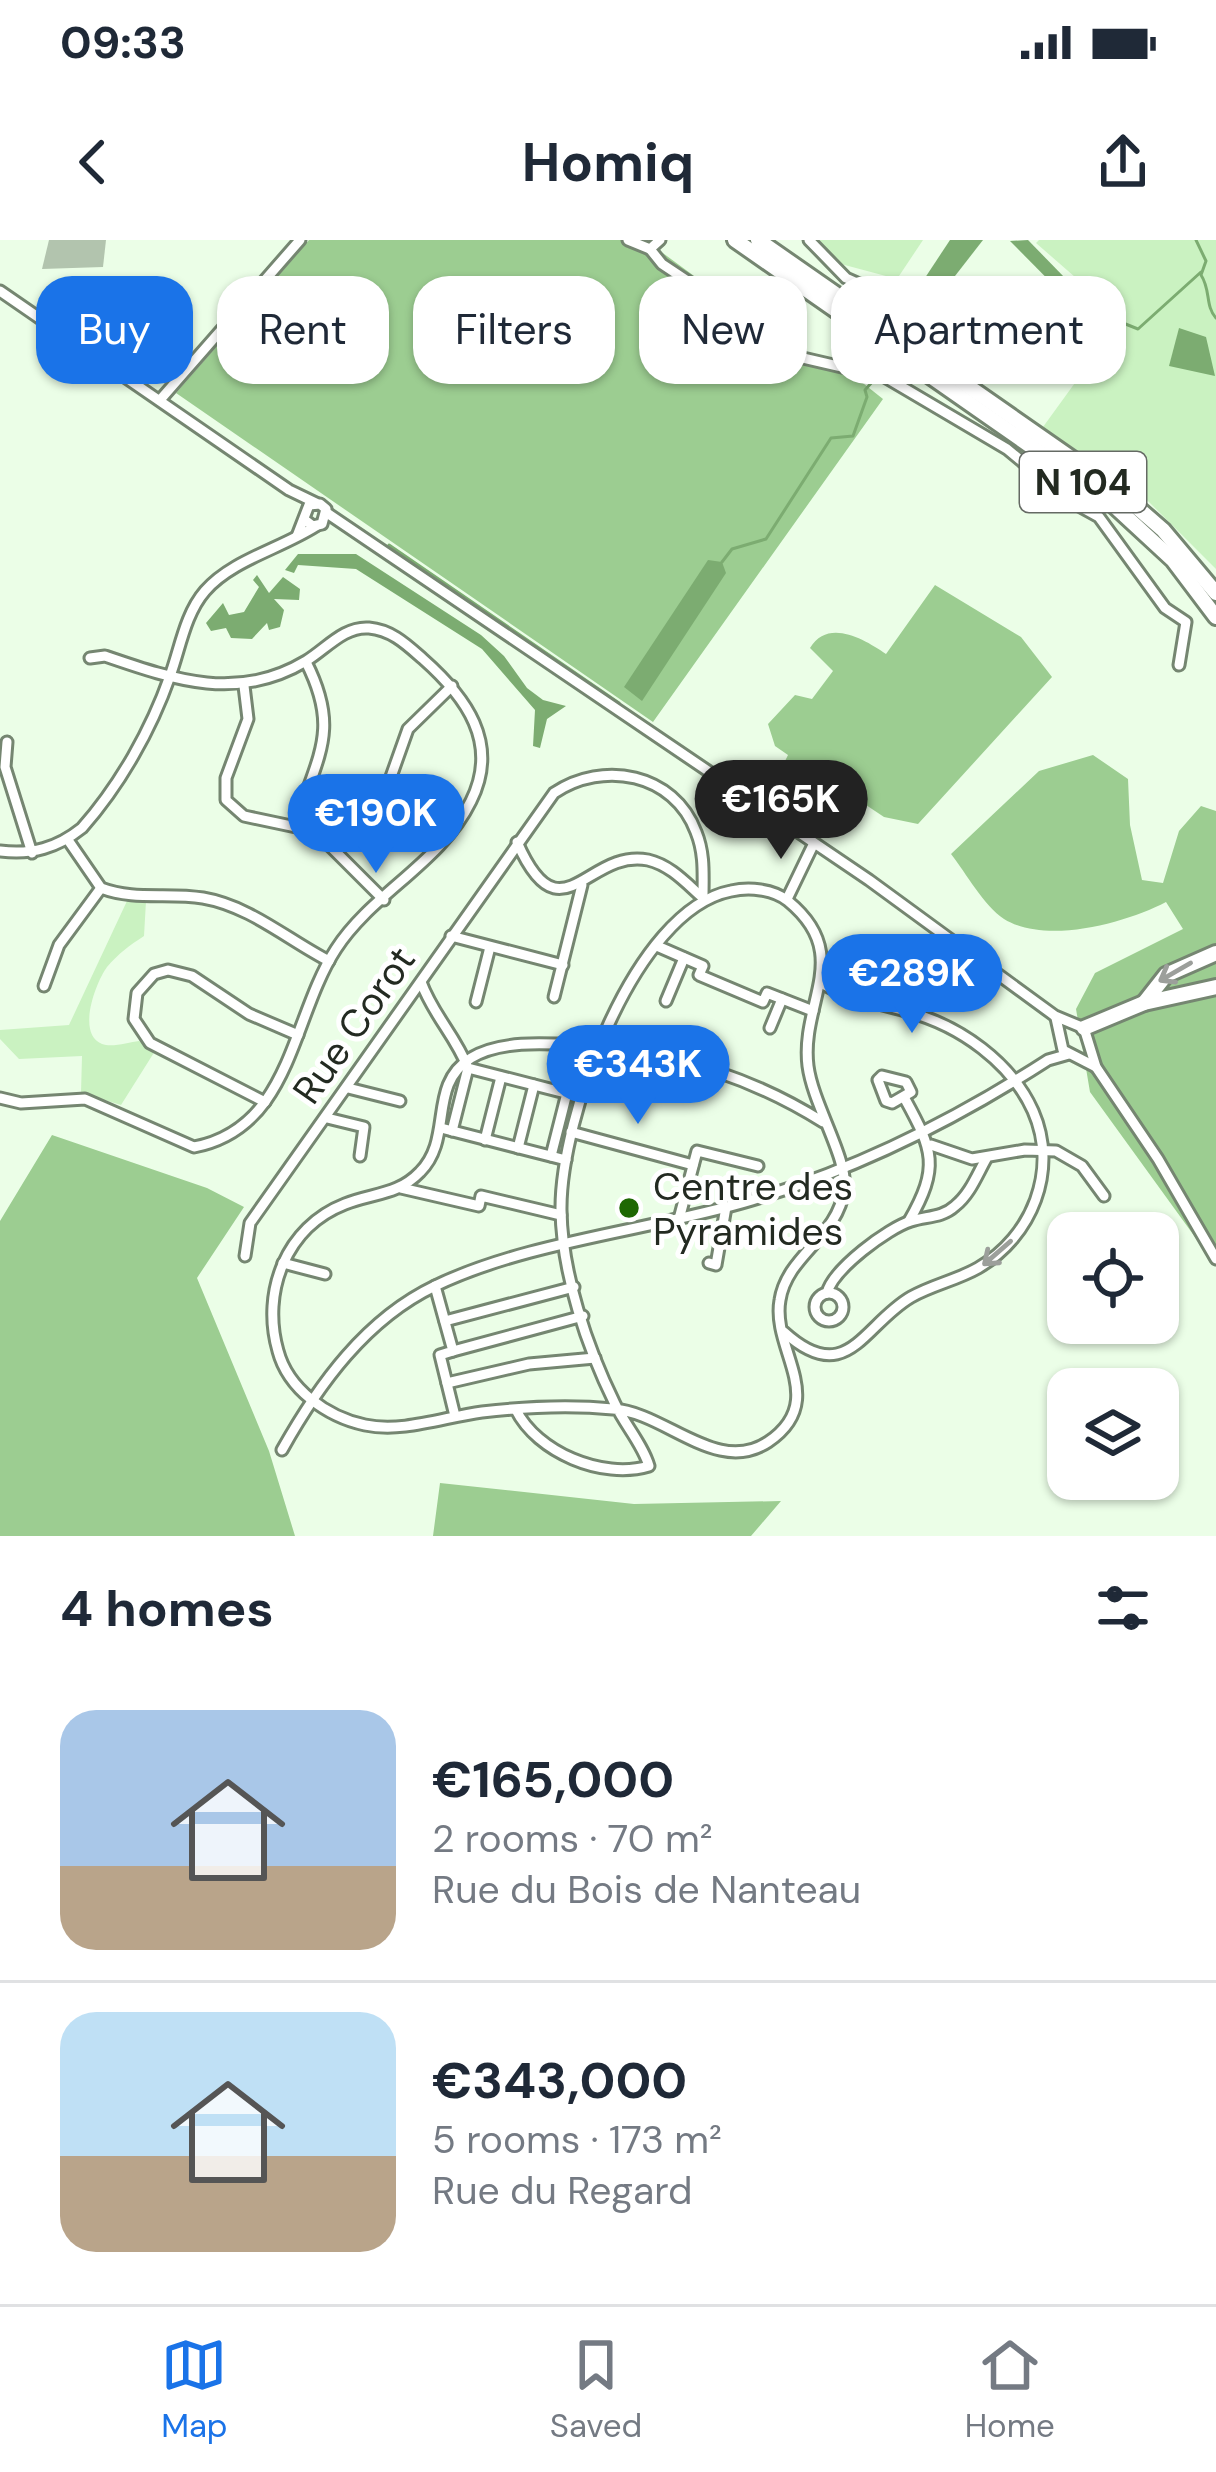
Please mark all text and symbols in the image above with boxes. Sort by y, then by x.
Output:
text: 09:33 [60,13,186,72]
text: Homiq [522,127,694,198]
icon: back [60,129,126,195]
icon: share [1090,129,1156,195]
chip: Buy [36,276,193,384]
chip: Rent [217,276,389,384]
chip: Filters [413,276,615,384]
chip: New [639,276,807,384]
chip: Apartment [831,276,1126,384]
road number: N 104 [1020,452,1146,512]
pin: €165K [697,760,865,862]
text: €165K [722,773,840,824]
pin: €190K [292,774,460,876]
text: €190K [315,787,437,838]
pin: €289K [828,934,996,1036]
street label: Rue Corot [281,936,427,1114]
text: €289K [848,947,976,998]
one-way arrow [1158,961,1193,984]
pin: €343K [554,1025,722,1127]
text: €343K [574,1038,702,1089]
place label: Centre des Pyramides [653,1161,853,1257]
marker: Centre des Pyramides [616,1195,642,1221]
map controls [1047,1212,1179,1500]
button: locate [1047,1212,1179,1344]
one-way arrow [982,1238,1013,1266]
button: layers [1047,1368,1179,1500]
text: 4 homes [60,1575,274,1642]
icon: filters [1090,1575,1156,1641]
text: €165,000 [432,1746,674,1813]
icon: home [156,1758,300,1902]
text: 2 rooms · 70 m² [432,1813,713,1864]
text: Rue du Bois de Nanteau [432,1864,861,1915]
text: €343,000 [432,2047,687,2114]
icon: home [156,2060,300,2204]
text: 5 rooms · 173 m² [432,2114,722,2165]
text: Rue du Regard [432,2165,692,2216]
tab: Map [161,2332,228,2447]
tab: Saved [550,2332,642,2447]
tab: Home [965,2332,1055,2447]

